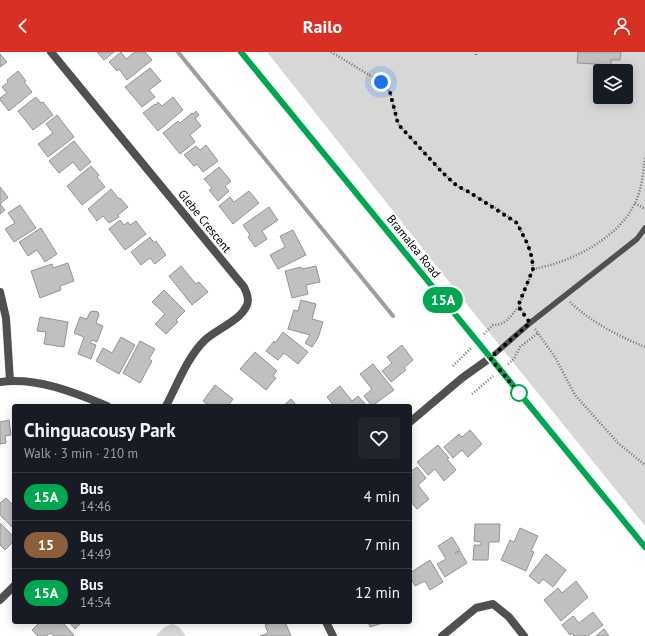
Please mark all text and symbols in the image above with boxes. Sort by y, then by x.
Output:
icon: back [12,15,34,37]
text: Railo [303,15,342,38]
icon: person [611,15,633,37]
map controls [593,64,633,104]
button: layers [593,64,633,104]
your location [371,72,391,92]
street label: Glebe Crescent [175,187,235,255]
street label: Bramalea Road [384,211,444,281]
line badge: 15A [420,287,466,313]
text: 15A [431,291,455,309]
unlabelled marker [510,384,528,402]
button: heart [358,417,400,459]
text: Chinguacousy Park [24,418,176,442]
text: Walk · 3 min · 210 m [24,445,138,462]
text: Bus [80,479,103,498]
text: 4 min [363,487,400,506]
text: 15A [34,488,58,506]
text: 14:46 [80,498,111,515]
text: Bus [80,527,103,546]
text: 7 min [364,535,400,554]
text: 15 [38,536,54,554]
text: 14:49 [80,546,111,563]
text: Bus [80,575,103,594]
text: 12 min [355,583,400,602]
text: 15A [34,584,58,602]
text: 14:54 [80,594,111,611]

